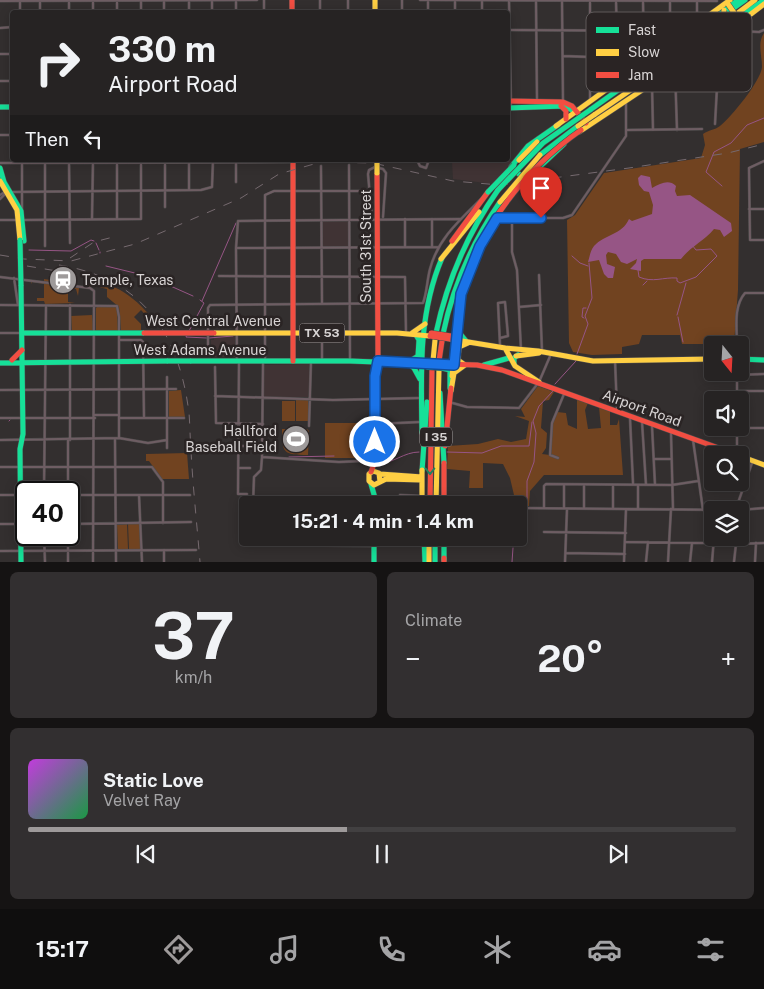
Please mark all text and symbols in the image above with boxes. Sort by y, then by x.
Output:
legend [586,12,752,92]
text: Fast [628,22,656,38]
text: 330 m [108,29,216,70]
icon: right [25,30,90,95]
text: Slow [628,44,660,60]
text: Jam [628,67,653,83]
text: Airport Road [108,71,238,97]
icon: left [79,125,107,153]
text: Then [25,128,69,150]
pin [520,167,562,218]
icon: arrive [527,174,555,202]
street label: South 31st Street [358,189,374,303]
station icon: Temple, Texas [48,265,78,295]
place label: Temple, Texas [82,272,173,288]
street label: West Central Avenue [145,313,281,329]
road number: TX 53 [300,323,344,342]
north arrow [704,336,749,381]
map controls [704,336,749,546]
street label: West Adams Avenue [134,342,266,358]
street label: Airport Road [601,386,683,430]
button: sound [704,391,749,436]
position arrow [348,415,400,467]
place label: Hallford Baseball Field [185,423,277,455]
sports icon: Hallford Baseball Field [281,424,311,454]
road number: I 35 [420,428,452,447]
button: search [704,446,749,491]
one-way arrow [425,468,435,476]
speed limit sign: 40 [15,481,80,546]
button: layers [704,501,749,546]
text: 15:21 · 4 min · 1.4 km [292,510,474,532]
text: 37 [152,597,235,674]
text: Climate [405,611,462,630]
text: 20° [537,636,604,681]
text: − [405,642,421,675]
text: + [720,642,736,675]
text: km/h [175,668,212,687]
text: Static Love [103,769,204,791]
text: Velvet Ray [103,791,181,810]
icon: previous [132,840,160,868]
icon: pause [368,840,396,868]
icon: next [604,840,632,868]
icon: directions [161,932,196,967]
icon: music [267,932,302,967]
icon: phone [374,932,409,967]
icon: climate [480,932,515,967]
icon: car [587,932,622,967]
icon: filters [693,932,728,967]
text: 15:17 [36,936,89,962]

